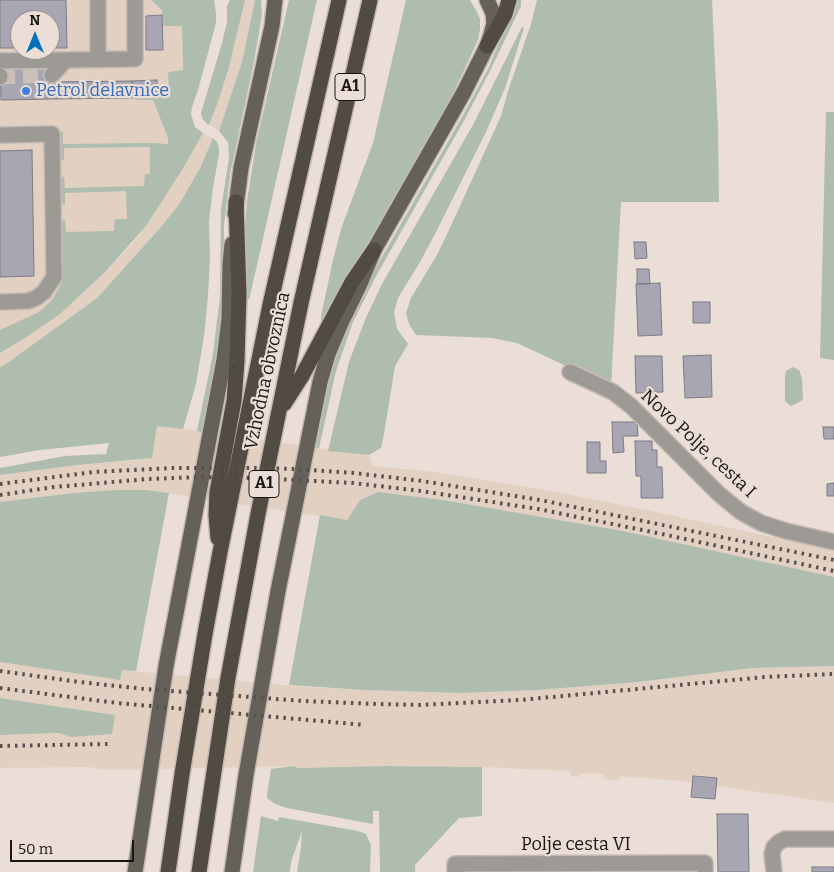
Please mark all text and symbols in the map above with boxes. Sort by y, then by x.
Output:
north arrow [10,10,60,60]
text: N [30,12,40,29]
road number: A1 [335,74,365,100]
place label: Petrol delavnice [36,80,169,102]
marker: Petrol delavnice [20,85,32,97]
street label: Vzhodna obvoznica [241,290,295,452]
street label: Novo Polje, cesta I [636,385,760,503]
road number: A1 [249,470,279,498]
scale bar [12,830,136,862]
street label: Polje cesta VI [521,834,631,856]
text: 50 m [18,840,53,858]

